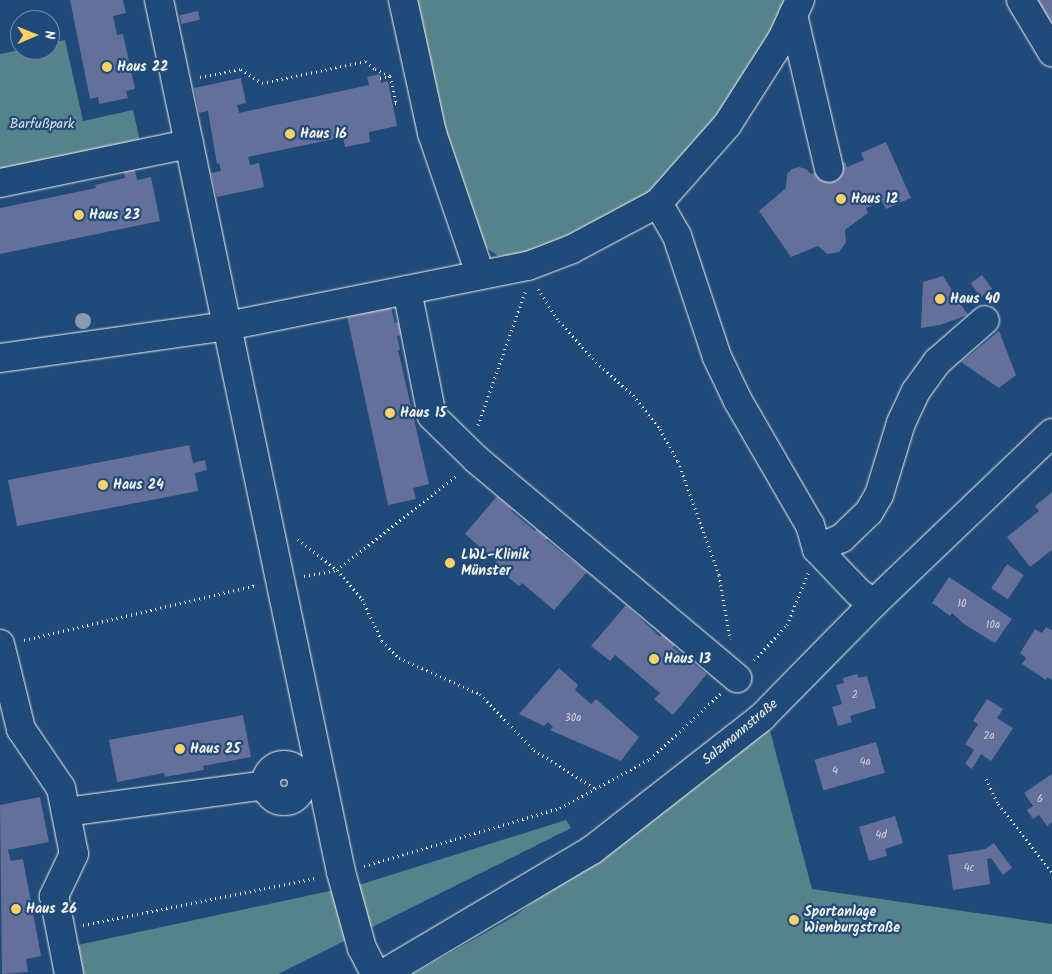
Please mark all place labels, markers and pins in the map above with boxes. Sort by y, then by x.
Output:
place label: Haus 22 [117,59,168,75]
marker: Haus 22 [101,61,113,73]
place label: Haus 16 [300,126,347,142]
marker: Haus 16 [284,128,296,140]
place label: Haus 12 [851,191,898,207]
marker: Haus 12 [835,193,847,205]
place label: Haus 23 [89,207,140,223]
marker: Haus 23 [73,209,85,221]
place label: Haus 40 [950,291,1000,307]
marker: Haus 40 [934,293,946,305]
place label: Haus 15 [400,405,446,421]
marker: Haus 15 [384,407,396,419]
place label: Haus 24 [113,477,164,493]
marker: Haus 24 [97,479,109,491]
place label: LWL-Klinik Münster [461,547,529,580]
marker: LWL-Klinik Münster [443,556,457,570]
place label: Haus 13 [664,651,711,667]
marker: Haus 13 [648,653,660,665]
place label: Haus 25 [190,741,240,757]
marker: Haus 25 [174,743,186,755]
place label: Haus 26 [26,901,77,917]
marker: Haus 26 [10,903,22,915]
place label: Sportanlage Wienburgstraße [804,904,900,936]
marker: Sportanlage Wienburgstraße [788,914,800,926]

